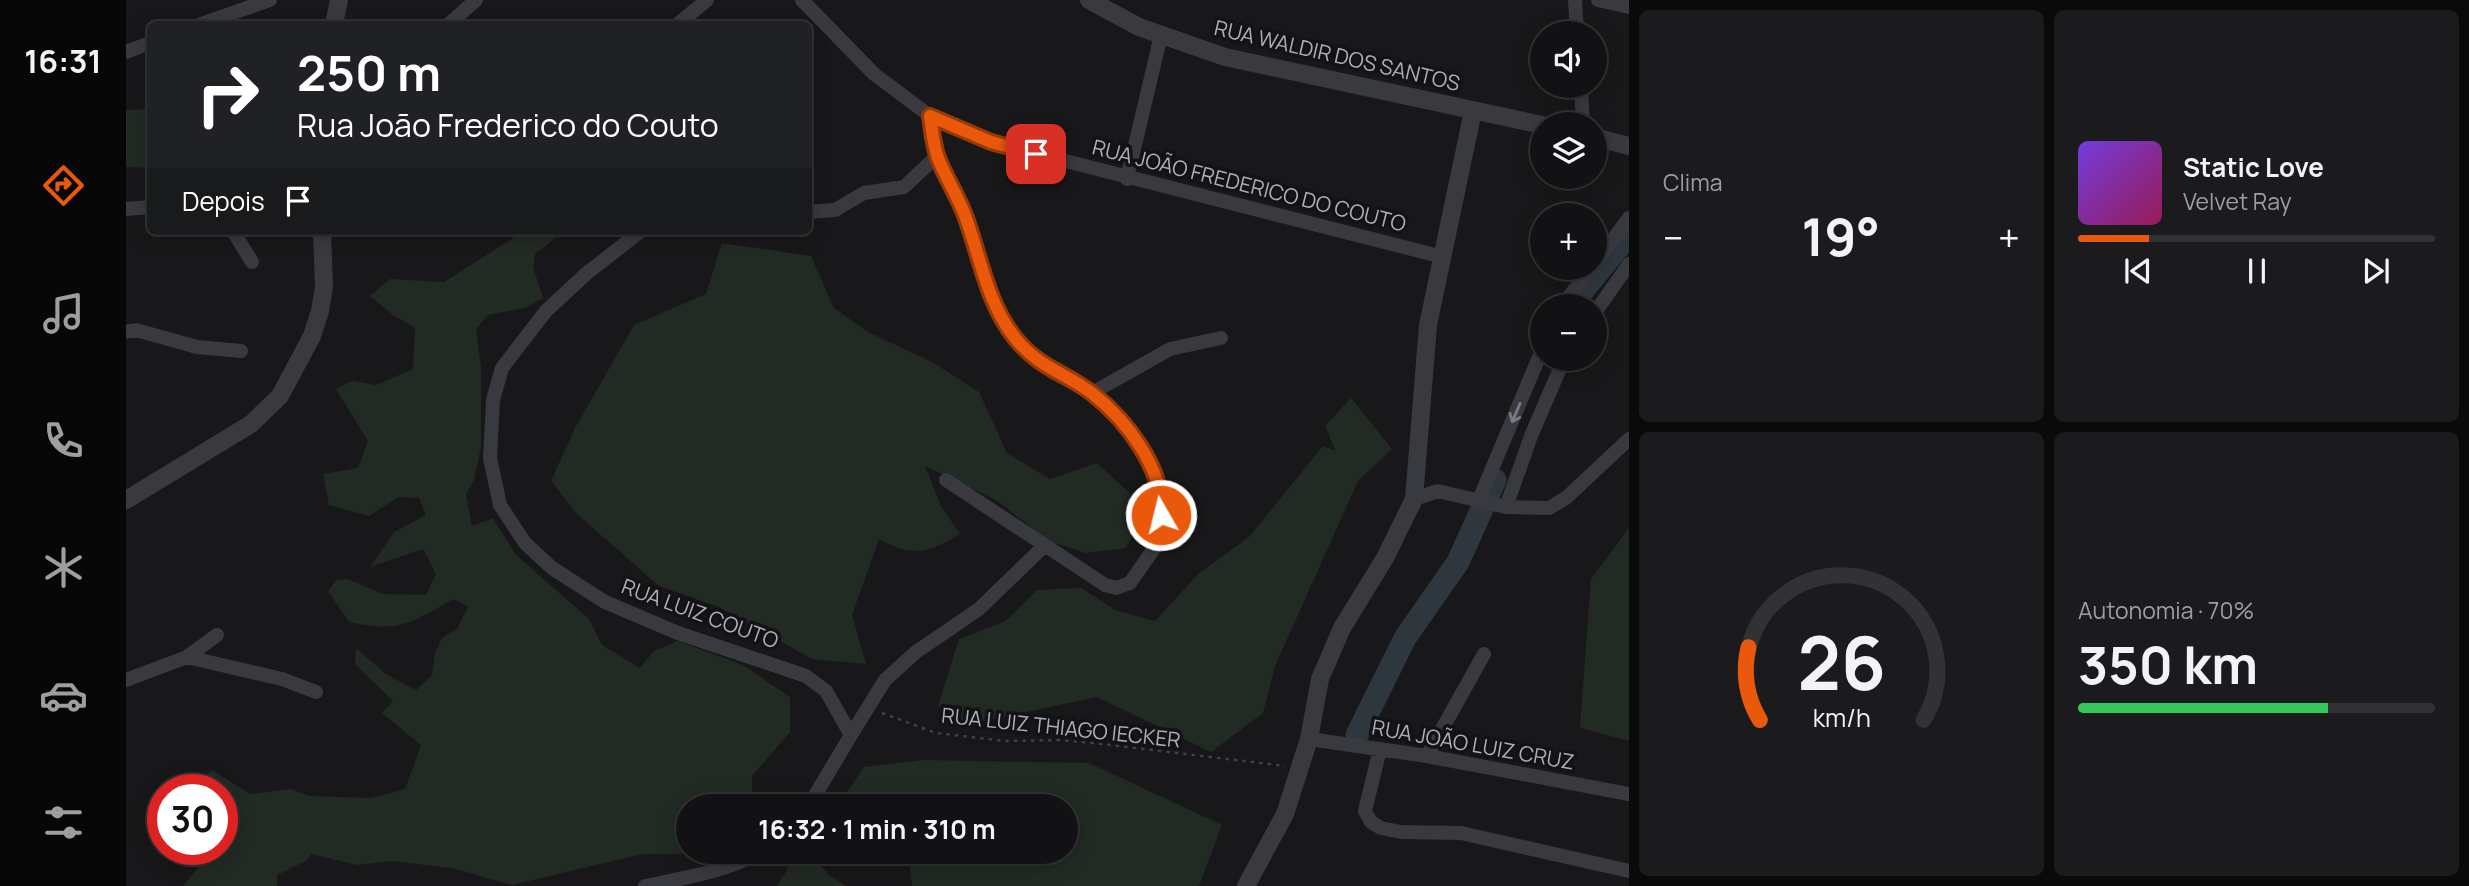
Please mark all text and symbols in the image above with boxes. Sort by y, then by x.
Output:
street label: RUA WALDIR DOS SANTOS [1212,13,1463,97]
map controls [1530,21,1607,371]
button: sound [1530,21,1607,98]
text: 16:31 [24,39,102,83]
text: 250 m [297,39,441,106]
icon: right [182,49,273,140]
text: Rua João Frederico do Couto [297,103,719,147]
button: layers [1530,112,1607,189]
pin [1006,124,1066,184]
street label: RUA JOÃO FREDERICO DO COUTO [1090,132,1409,238]
icon: arrive [1017,135,1055,173]
text: Static Love [2183,149,2324,185]
icon: directions [39,161,88,210]
text: Clima [1663,166,1722,198]
icon: arrive [279,182,317,220]
text: Depois [182,183,265,219]
text: Velvet Ray [2183,185,2292,217]
text: 19° [1802,201,1880,272]
button: + [1530,203,1607,280]
text: − [1663,211,1684,263]
text: + [1998,211,2020,263]
icon: previous [2119,252,2157,290]
icon: pause [2238,252,2276,290]
icon: next [2357,252,2395,290]
icon: music [39,289,88,338]
button: − [1530,294,1607,371]
one-way arrow [1509,402,1522,424]
icon: phone [39,416,88,465]
position arrow [1124,478,1198,552]
icon: climate [39,543,88,592]
street label: RUA LUIZ COUTO [618,572,783,654]
text: Autonomia · 70% [2078,594,2254,626]
text: 26 [1797,612,1886,712]
text: 350 km [2078,629,2258,700]
icon: car [39,671,88,720]
text: km/h [1812,700,1871,735]
street label: RUA LUIZ THIAGO IECKER [940,701,1182,753]
street label: RUA JOÃO LUIZ CRUZ [1370,712,1577,776]
speed limit sign: 30 [147,774,238,865]
icon: filters [39,798,88,847]
text: 16:32 · 1 min · 310 m [758,811,996,847]

